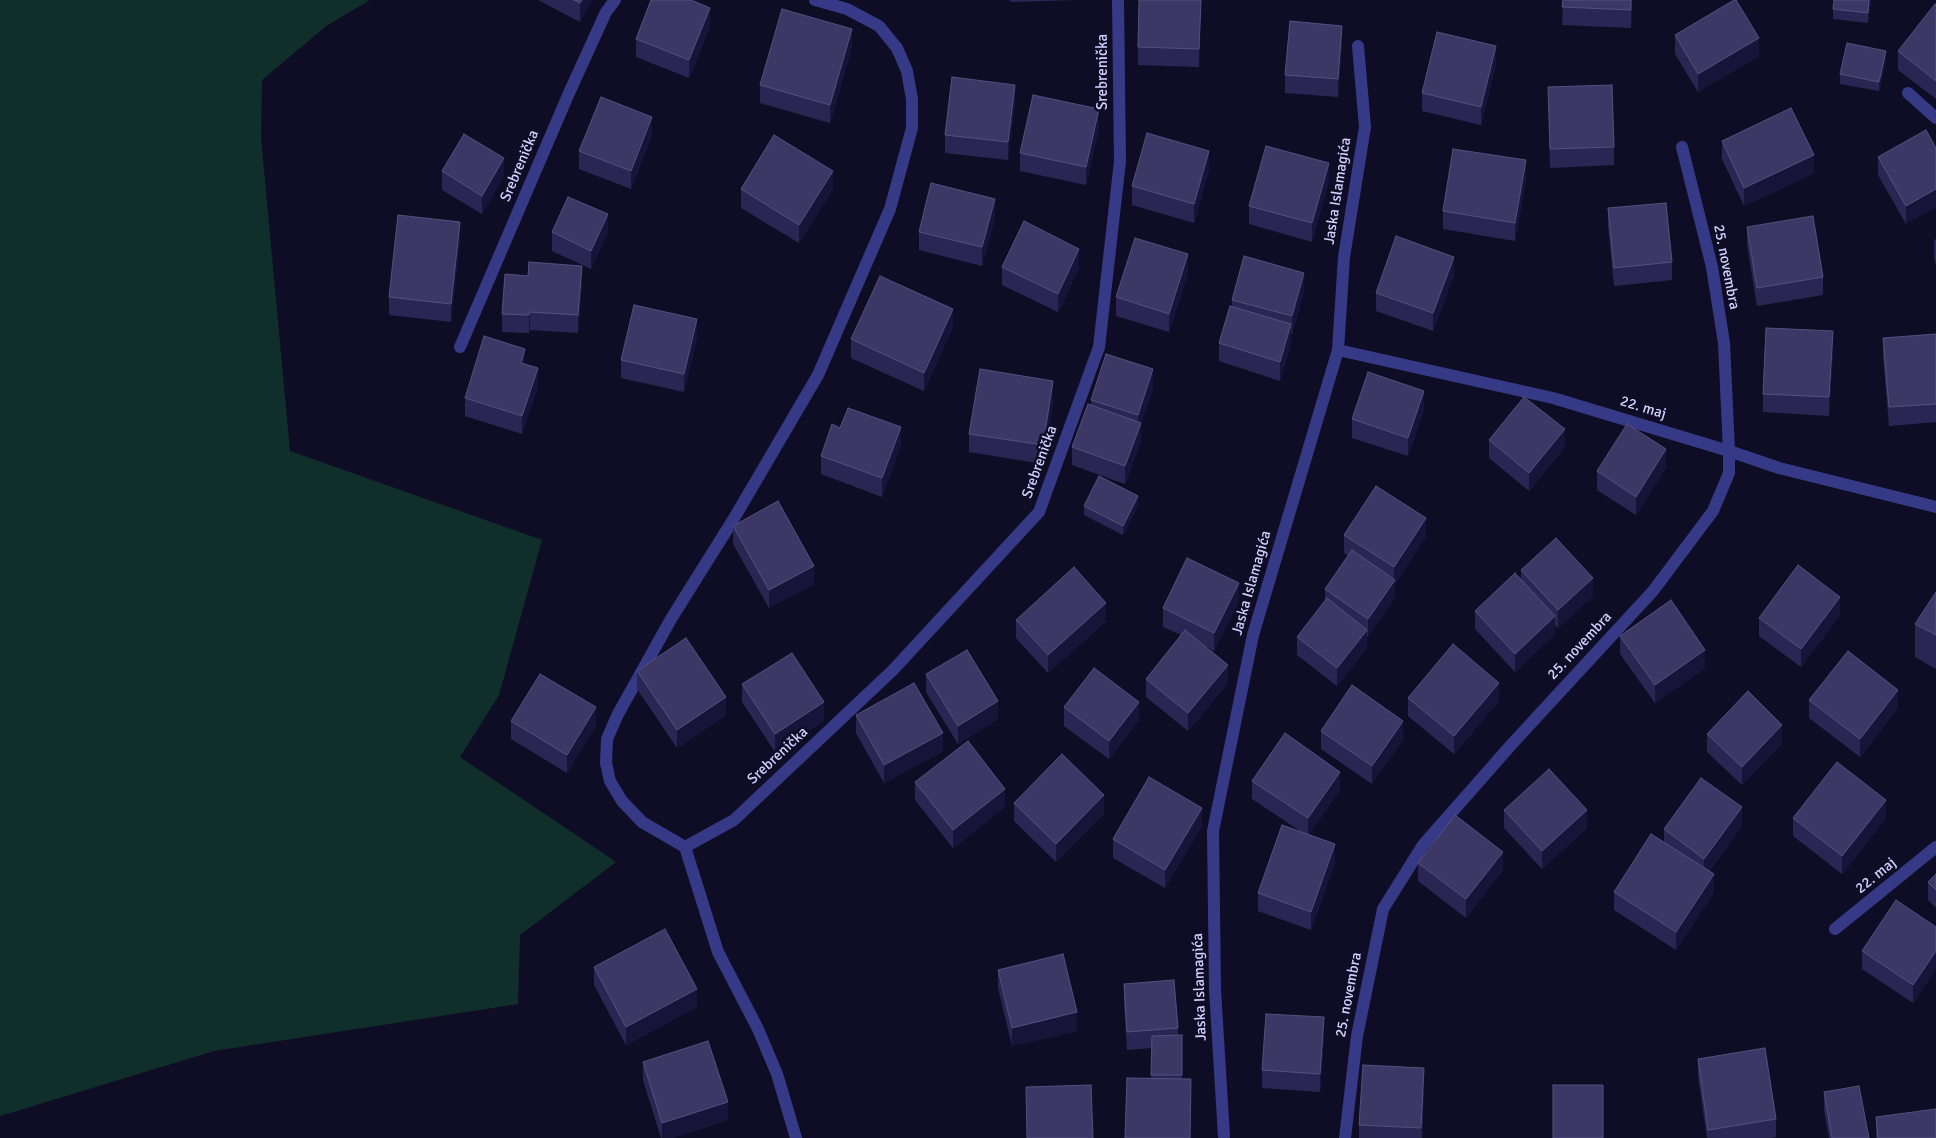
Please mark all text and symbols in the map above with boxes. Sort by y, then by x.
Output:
street label: Srebrenička [1094,34,1112,110]
street label: Srebrenička [497,127,543,205]
street label: Jaska Islamagića [1321,136,1355,246]
street label: 25. novembra [1709,223,1743,311]
street label: 22. maj [1618,392,1668,424]
street label: Srebrenička [1019,423,1061,501]
street label: Jaska Islamagića [1228,529,1276,637]
street label: 25. novembra [1544,608,1616,684]
street label: Srebrenička [744,723,812,789]
street label: 22. maj [1852,854,1900,898]
street label: Jaska Islamagića [1189,933,1211,1041]
street label: 25. novembra [1332,951,1366,1039]

